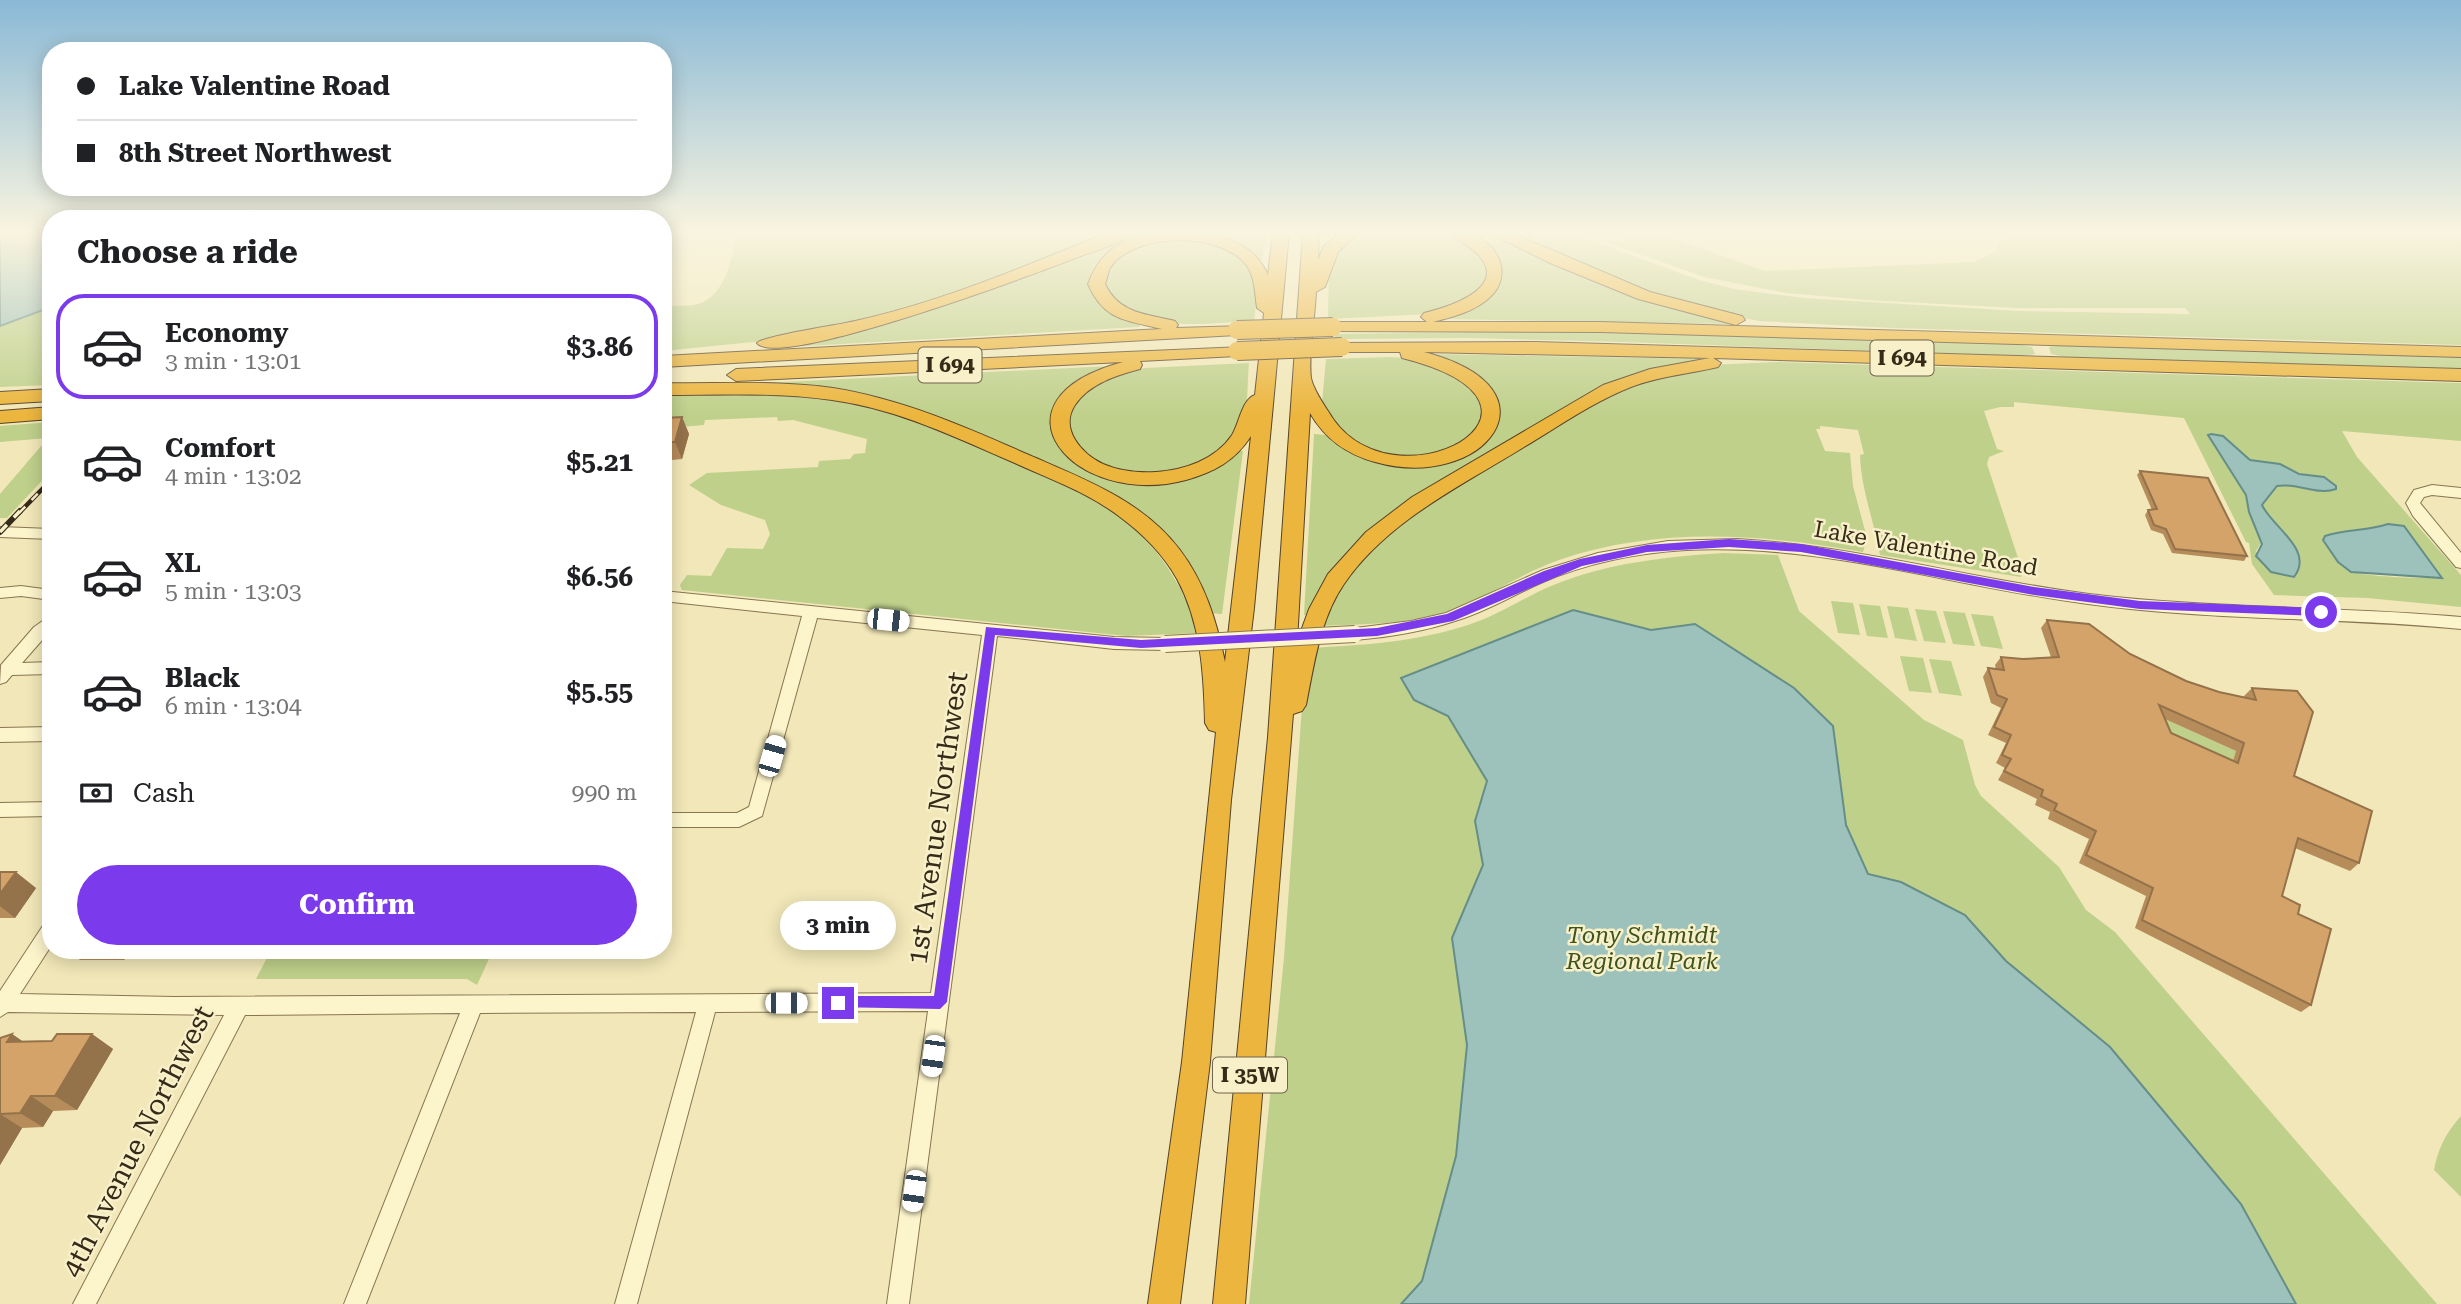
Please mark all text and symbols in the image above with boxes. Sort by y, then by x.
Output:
text: Lake Valentine Road [119,71,390,101]
text: 8th Street Northwest [119,138,392,168]
text: Choose a ride [77,233,298,271]
icon: car [81,315,144,378]
text: Economy [165,318,288,348]
text: $3.86 [567,332,633,362]
road number: I 694 [1870,340,1934,376]
text: 3 min · 13:01 [165,348,302,375]
road number: I 694 [918,348,982,382]
icon: car [81,430,144,493]
text: Comfort [165,433,275,463]
text: $5.21 [567,447,633,477]
text: 4 min · 13:02 [165,463,302,490]
street label: Lake Valentine Road [1812,516,2040,582]
icon: car [81,545,144,608]
text: XL [165,548,201,578]
text: $6.56 [567,562,633,592]
text: 5 min · 13:03 [165,578,302,605]
route start [2305,596,2337,628]
car [867,607,910,633]
icon: car [81,660,144,723]
text: Black [165,663,240,693]
street label: 1st Avenue Northwest [901,670,974,967]
text: $5.55 [567,677,633,707]
text: 6 min · 13:04 [165,693,302,720]
car [757,733,788,779]
icon: cash [77,774,115,812]
text: Cash [133,778,195,808]
text: 990 m [572,779,637,806]
button: Confirm [77,865,637,945]
callout: 3 min [780,902,896,950]
text: 3 min [806,912,870,939]
park label: Tony Schmidt Regional Park [1565,922,1719,975]
route end [822,987,854,1019]
car [766,993,808,1014]
street label: 4th Avenue Northwest [55,1000,220,1282]
car [920,1034,947,1078]
road number: I 35W [1213,1058,1287,1092]
car [901,1169,928,1213]

